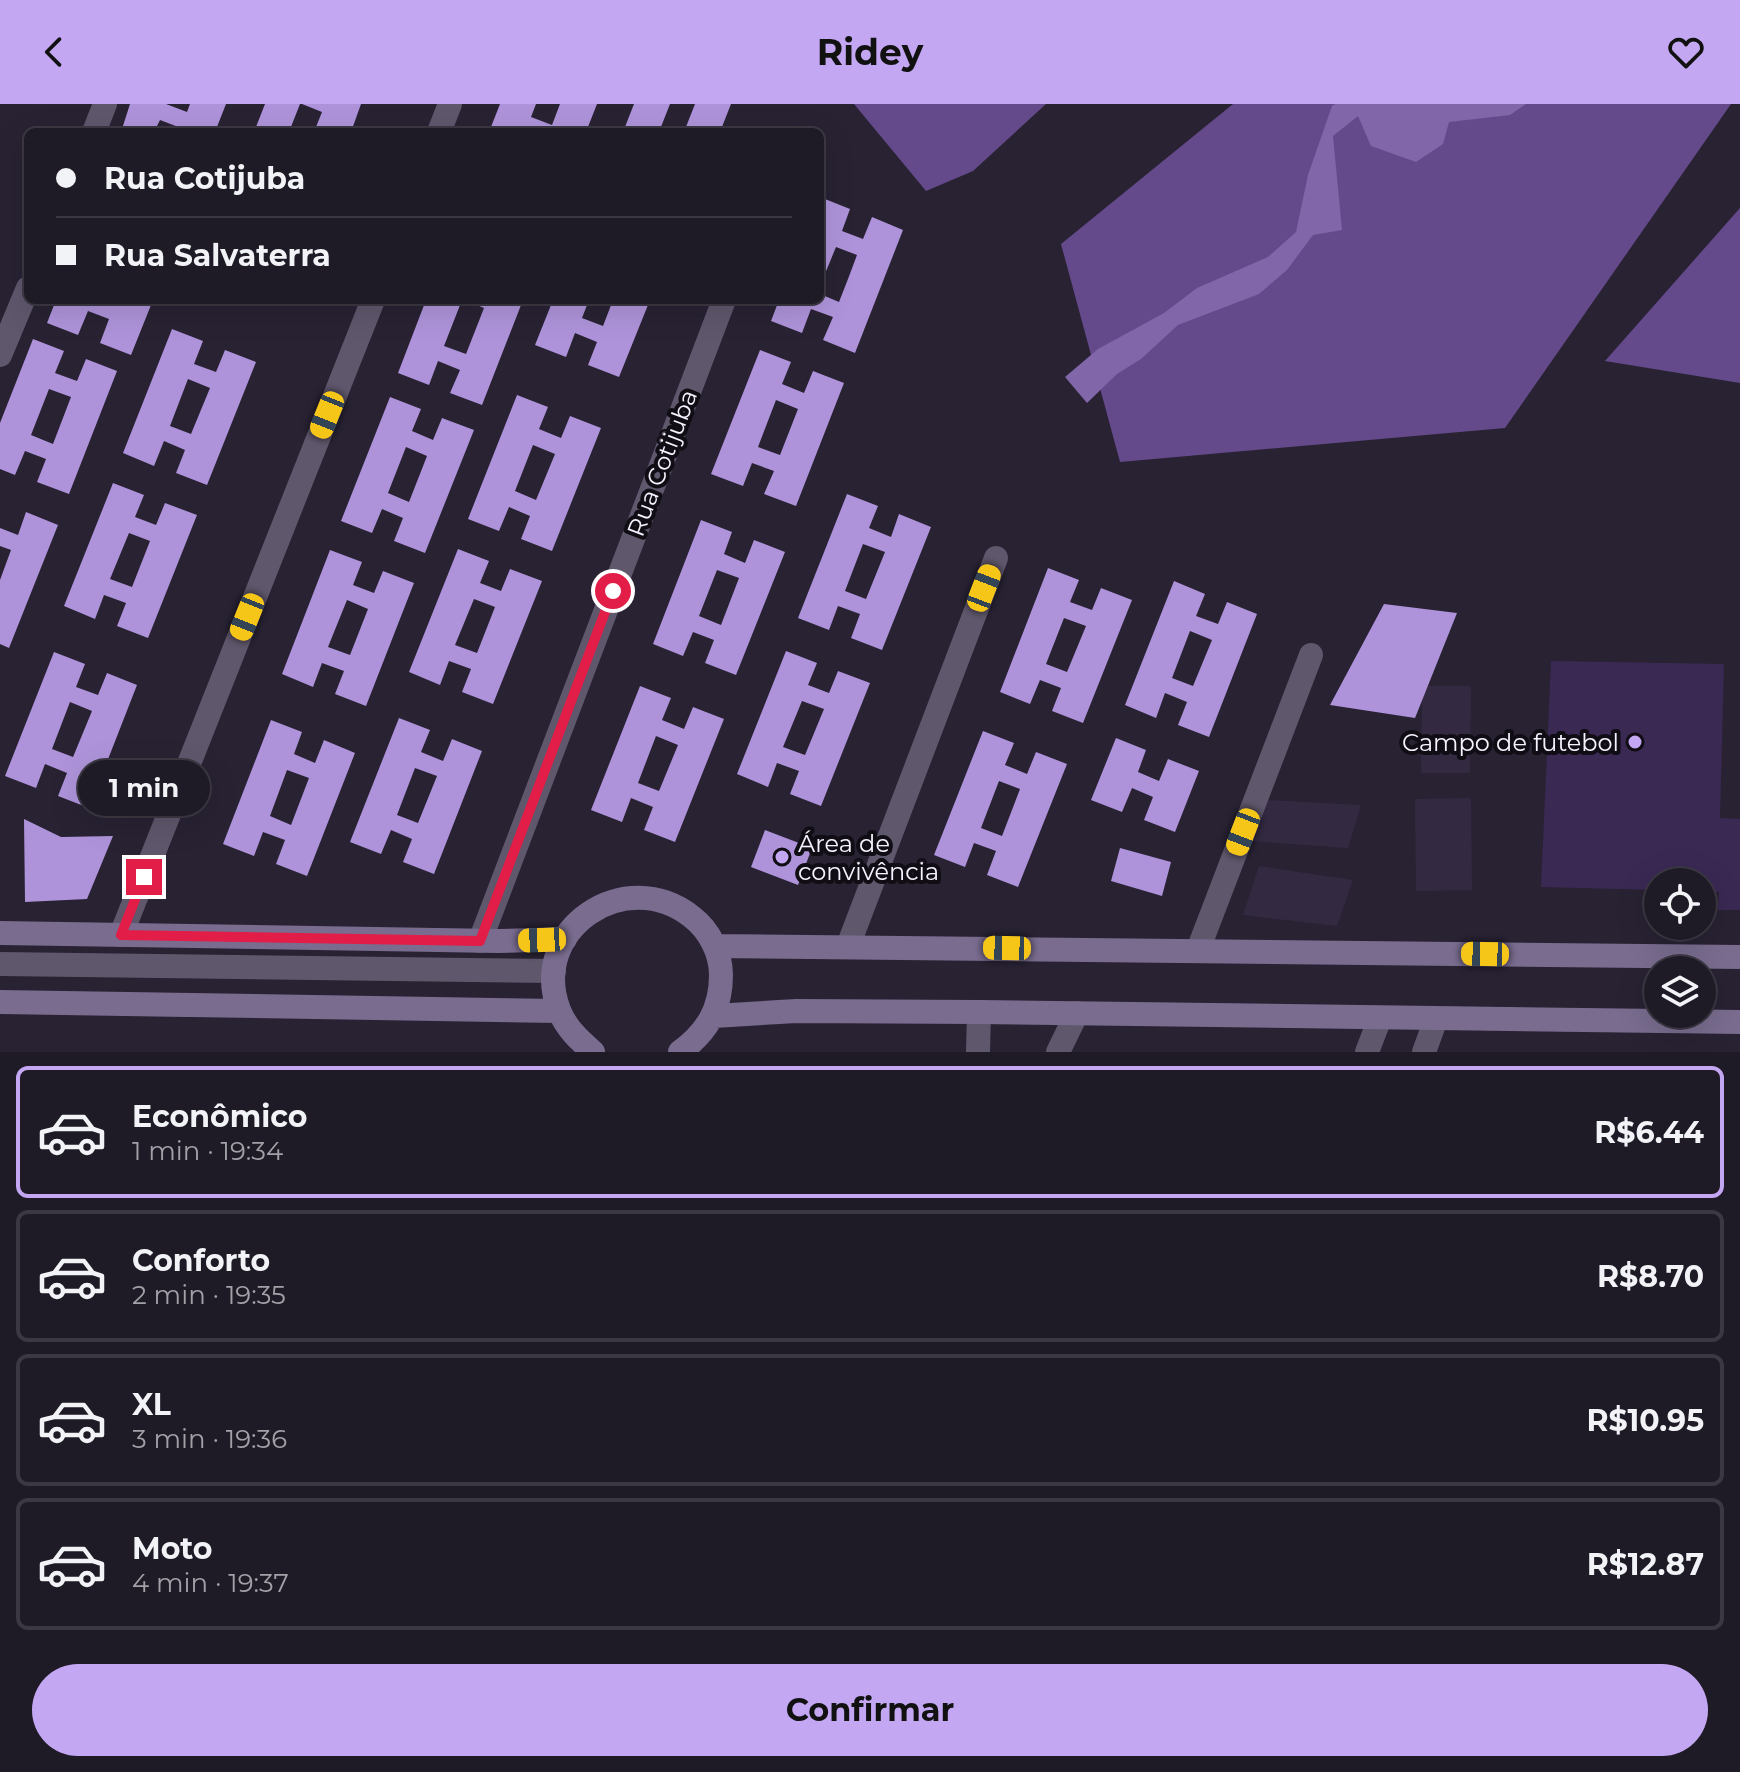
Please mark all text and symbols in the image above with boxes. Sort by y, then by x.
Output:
icon: back [32,30,76,74]
text: Ridey [817,30,923,74]
icon: heart [1664,30,1708,74]
text: Rua Cotijuba [104,160,305,197]
text: Rua Salvaterra [104,237,331,274]
street label: Rua Cotijuba [621,386,703,540]
car [307,388,347,442]
car [964,561,1004,615]
route start [595,573,631,609]
car [227,590,267,644]
place label: Campo de futebol [1402,728,1619,757]
marker: Campo de futebol [1626,733,1644,751]
callout: 1 min [78,761,210,817]
text: 1 min [109,772,179,804]
car [1223,805,1263,859]
place label: Área de convivência [798,829,939,886]
marker: Área de convivência [773,848,791,866]
route end [126,859,162,895]
map controls [1644,868,1716,1028]
button: locate [1644,868,1716,940]
car [518,927,566,953]
car [983,936,1031,960]
car [1461,942,1509,966]
button: layers [1644,956,1716,1028]
icon: car [36,1096,108,1168]
text: Econômico [132,1098,307,1135]
text: R$6.44 [1594,1114,1704,1151]
text: 1 min · 19:34 [132,1135,283,1167]
icon: car [36,1240,108,1312]
text: Conforto [132,1242,270,1279]
text: R$8.70 [1597,1258,1704,1295]
text: 2 min · 19:35 [132,1279,286,1311]
icon: car [36,1384,108,1456]
text: XL [132,1386,171,1423]
text: R$10.95 [1587,1402,1704,1439]
text: 3 min · 19:36 [132,1423,287,1455]
icon: car [36,1528,108,1600]
text: Moto [132,1530,213,1567]
text: R$12.87 [1587,1546,1704,1583]
text: 4 min · 19:37 [132,1567,289,1599]
button: Confirmar [32,1664,1708,1756]

